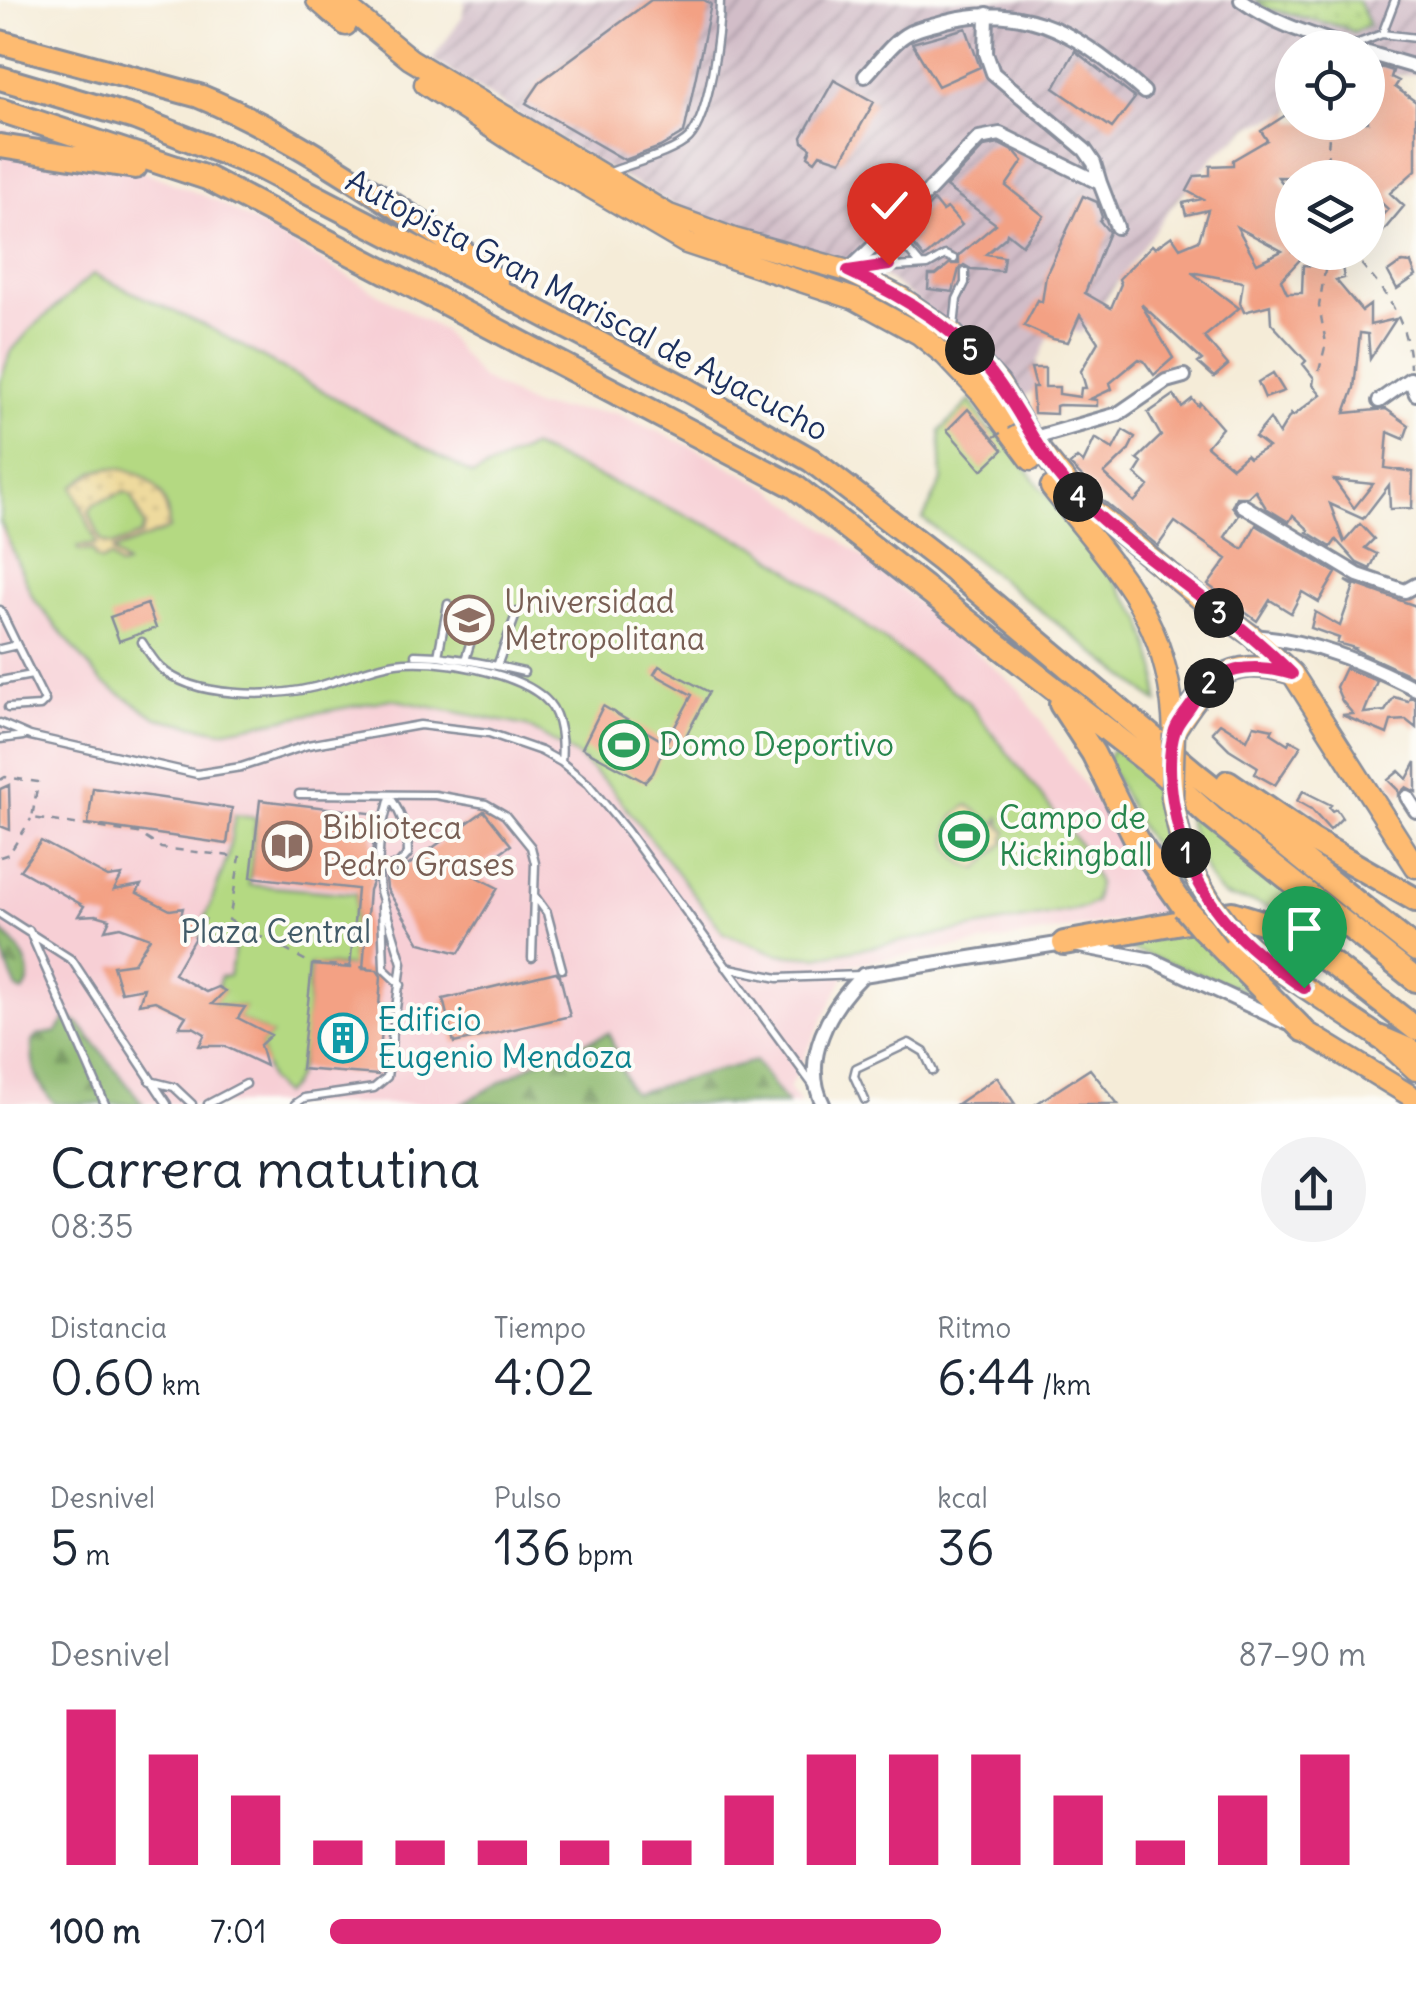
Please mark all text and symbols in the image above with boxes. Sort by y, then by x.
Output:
map controls [1275,30,1385,270]
button: locate [1275,30,1385,140]
street label: Autopista Gran Mariscal de Ayacucho [339,160,836,450]
button: layers [1275,160,1385,270]
pin [847,163,932,266]
icon: check [862,178,917,233]
pin: 5 [945,325,995,375]
text: 5 [962,332,978,368]
pin: 4 [1053,472,1103,522]
text: 4 [1070,479,1086,515]
place label: Universidad Metropolitana [504,581,705,659]
pin: 3 [1194,588,1244,638]
school or university icon: Universidad Metropolitana [443,594,495,646]
text: 3 [1211,595,1227,631]
pin: 2 [1184,658,1234,708]
text: 2 [1201,665,1217,701]
sports icon: Domo Deportivo [598,719,650,771]
place label: Domo Deportivo [659,724,894,765]
place label: Campo de Kickingball [999,797,1152,875]
place label: Biblioteca Pedro Grases [322,807,515,885]
sports icon: Campo de Kickingball [938,810,990,862]
library icon: Biblioteca Pedro Grases [261,820,313,872]
pin: 1 [1161,828,1211,878]
text: 1 [1180,835,1192,871]
pin [1262,886,1347,989]
icon: arrive [1277,901,1332,956]
park label: Plaza Central [181,911,371,952]
place label: Edificio Eugenio Mendoza [378,999,633,1077]
building icon: Edificio Eugenio Mendoza [317,1012,369,1064]
text: Carrera matutina [50,1134,481,1203]
button: share [1261,1137,1366,1242]
text: 08:35 [50,1206,133,1247]
text: Distancia [50,1310,167,1346]
text: Tiempo [494,1310,586,1346]
text: Ritmo [937,1310,1011,1346]
text: 0.60 [50,1346,155,1409]
text: 4:02 [494,1346,594,1409]
text: 6:44 [937,1346,1035,1409]
text: km [155,1367,201,1403]
text: /km [1035,1367,1091,1403]
text: Desnivel [50,1480,155,1516]
text: Pulso [494,1480,562,1516]
text: kcal [937,1480,988,1516]
text: 5 [50,1516,79,1579]
text: 136 [494,1516,571,1579]
text: 36 [937,1516,995,1579]
text: m [79,1537,110,1573]
text: bpm [571,1537,633,1573]
text: Desnivel [50,1634,170,1675]
text: 87–90 m [1239,1634,1366,1675]
text: 100 m [50,1911,141,1952]
text: 7:01 [210,1911,267,1952]

